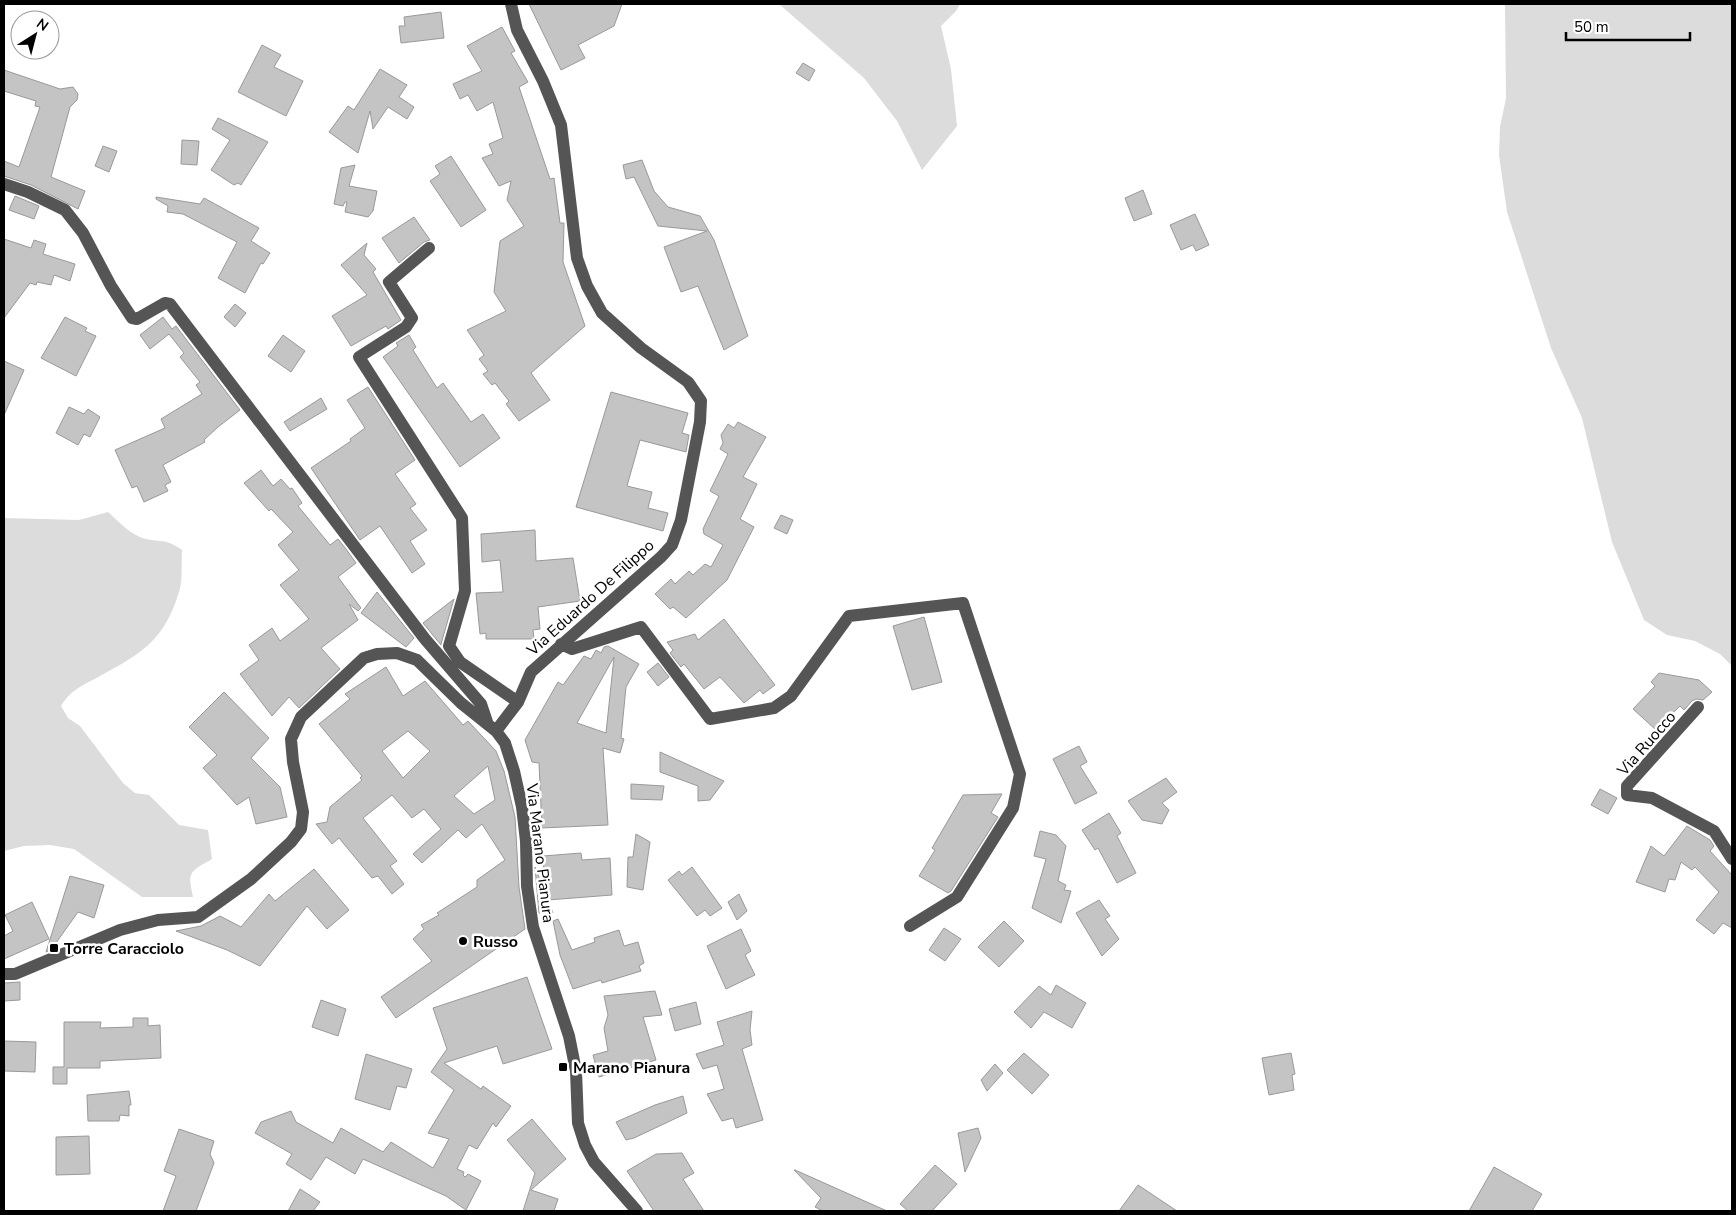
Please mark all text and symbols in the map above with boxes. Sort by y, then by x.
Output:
north arrow [10,10,60,60]
scale bar [1566,10,1690,42]
text: N [33,14,52,36]
text: 50 m [1574,17,1609,37]
street label: Via Eduardo De Filippo [522,535,659,662]
street label: Via Ruocco [1612,706,1681,782]
street label: Via Marano Pianura [520,781,559,924]
place label: Russo [473,931,518,953]
marker: Russo [457,935,469,947]
place label: Torre Caracciolo [64,938,184,960]
marker: Torre Caracciolo [48,942,60,954]
place label: Marano Pianura [573,1057,690,1079]
marker: Marano Pianura [557,1061,569,1073]

